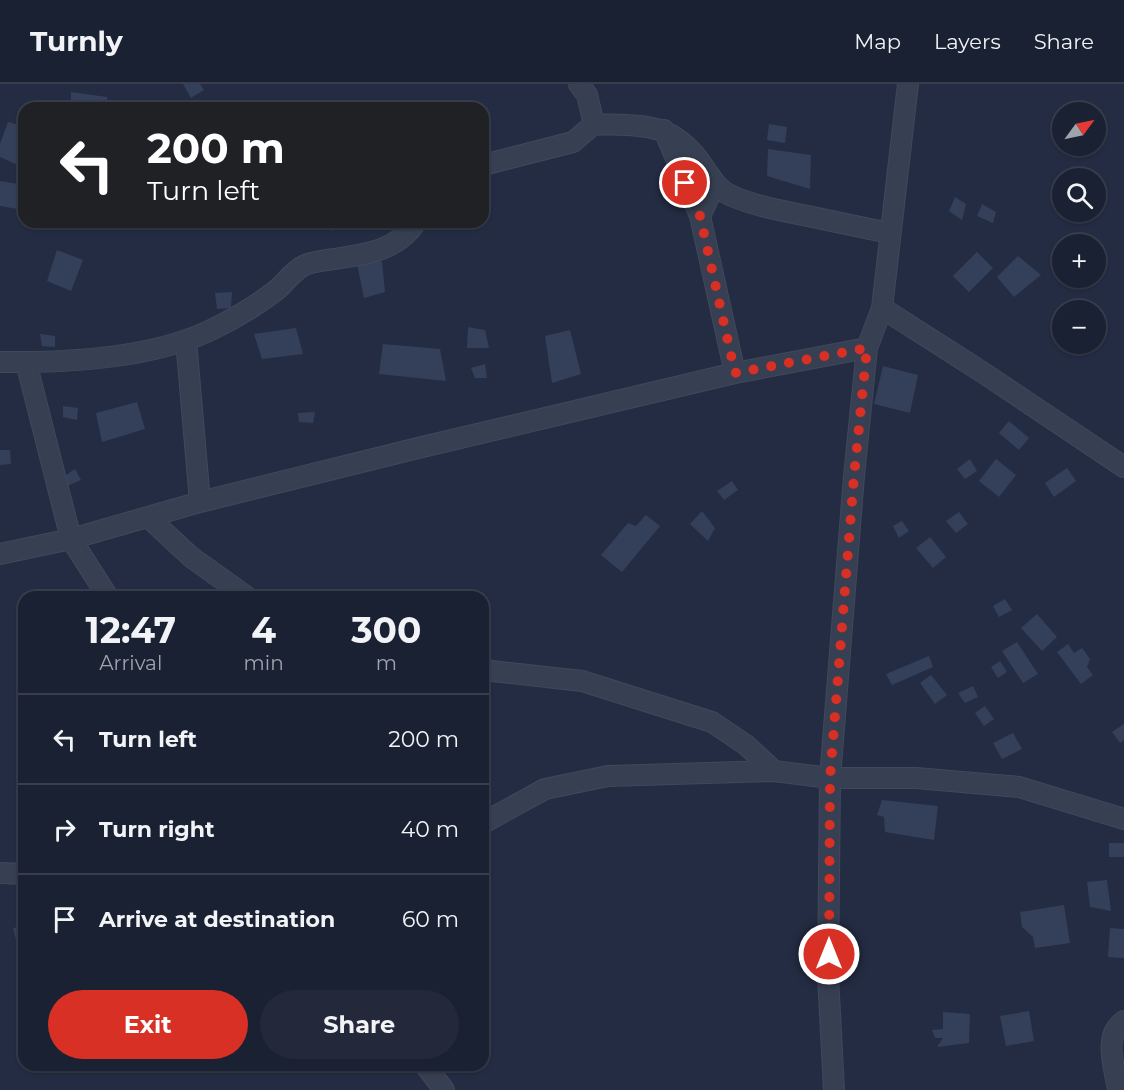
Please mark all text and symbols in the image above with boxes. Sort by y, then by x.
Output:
text: Turnly [30,24,123,58]
text: Map [854,29,901,54]
text: Layers [934,29,1001,54]
text: Share [1034,29,1094,54]
north arrow [1052,102,1106,156]
map controls [1052,102,1106,354]
text: 200 m [147,122,285,174]
icon: left [48,126,126,204]
pin [659,157,710,208]
icon: arrive [668,166,701,199]
button: search [1052,168,1106,222]
text: Turn left [147,174,260,207]
button: + [1052,234,1106,288]
button: − [1052,300,1106,354]
text: 12:47 [86,608,176,652]
text: 4 [251,608,276,652]
text: 300 [351,608,421,652]
text: Arrival [99,651,162,675]
text: min [244,651,284,675]
text: m [376,651,397,675]
icon: left [48,723,81,756]
text: Turn left [99,726,197,753]
text: 200 m [388,726,459,753]
icon: right [48,813,81,846]
text: Turn right [99,816,214,843]
text: 40 m [401,816,459,843]
icon: arrive [48,903,81,936]
text: Arrive at destination [99,906,335,933]
text: 60 m [402,906,459,933]
position arrow [797,922,861,986]
button: Exit [48,990,248,1059]
button: Share [260,990,459,1059]

